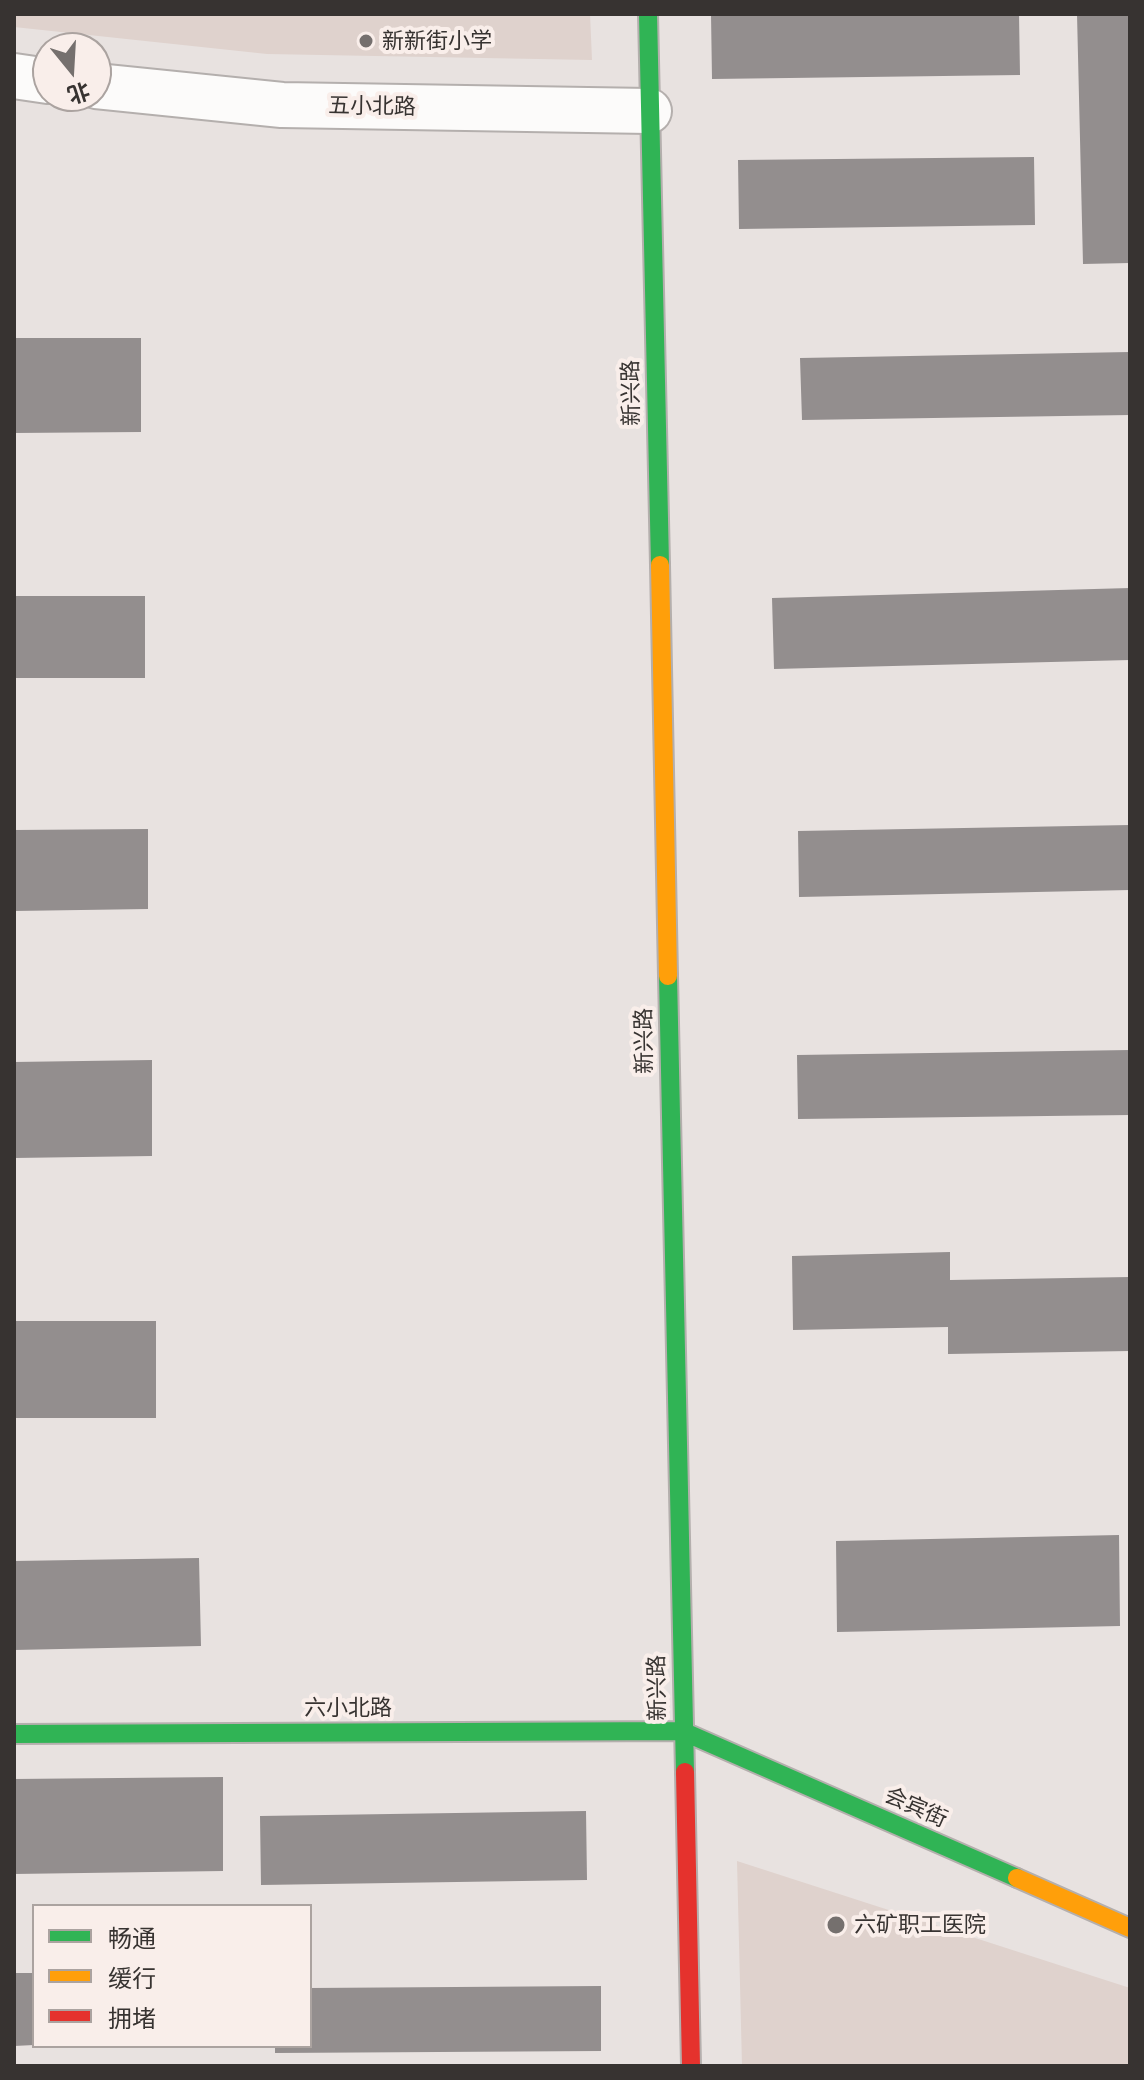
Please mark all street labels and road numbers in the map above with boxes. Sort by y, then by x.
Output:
street label: 五小北路 [328,92,416,120]
street label: 新兴路 [617,360,645,426]
street label: 新兴路 [630,1008,658,1074]
street label: 新兴路 [643,1655,671,1721]
street label: 六小北路 [304,1695,392,1721]
street label: 会宾街 [880,1782,952,1832]

